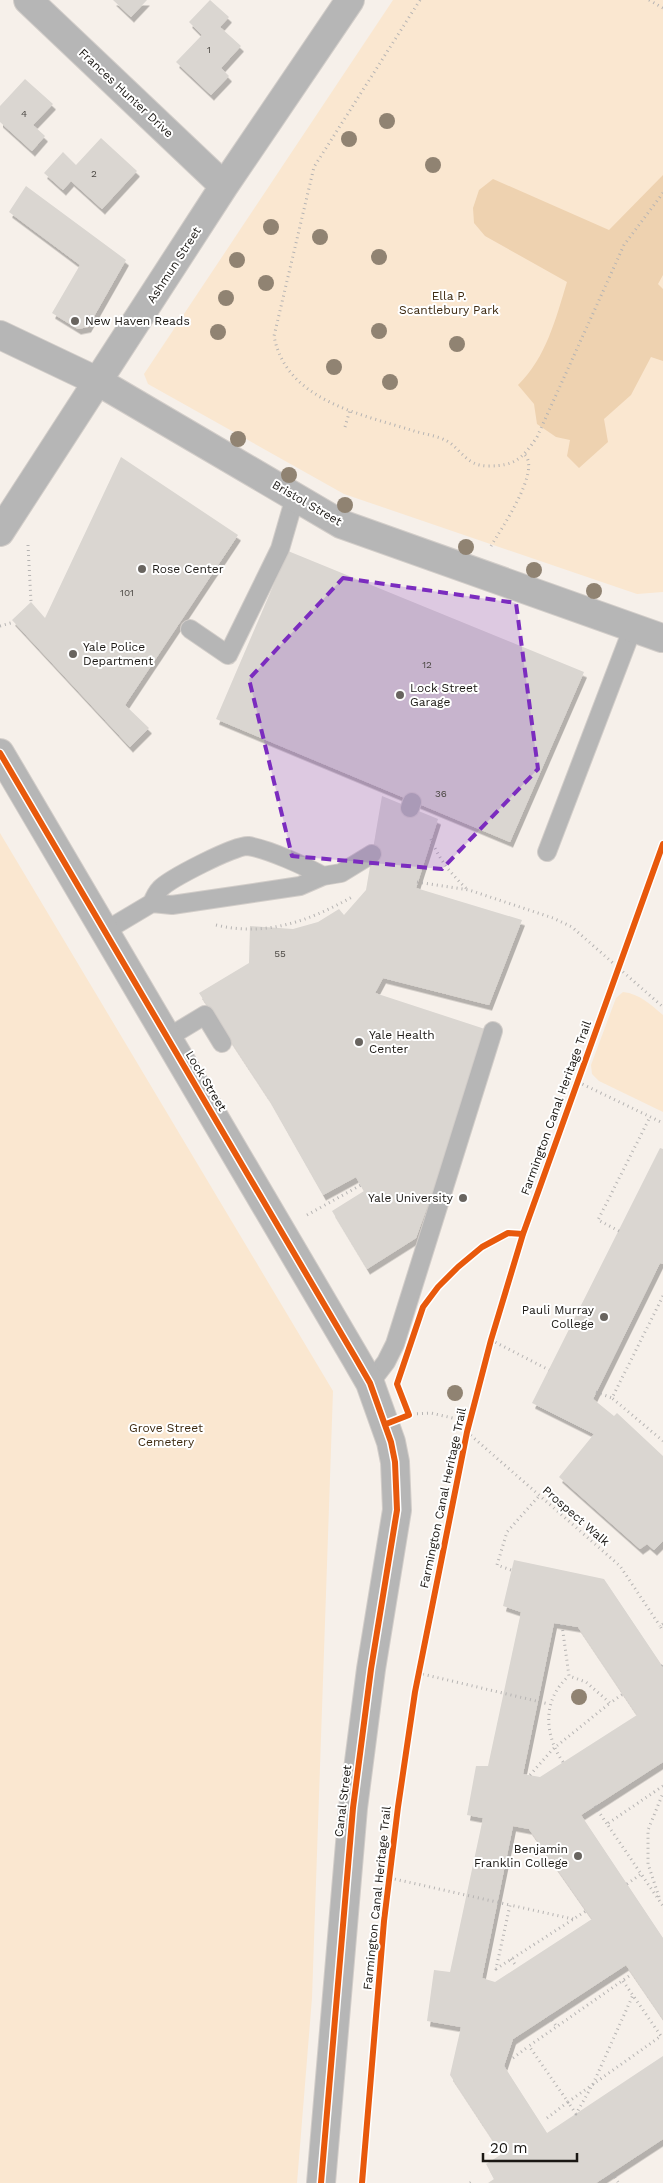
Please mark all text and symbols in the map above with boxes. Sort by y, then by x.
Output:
house number: 1 [207,44,211,55]
street label: Frances Hunter Drive [76,46,176,140]
house number: 4 [21,108,27,119]
house number: 2 [91,168,97,179]
street label: Ashmun Street [144,224,204,306]
park label: Ella P. Scantlebury Park [399,289,499,317]
place label: New Haven Reads [85,314,190,328]
marker: New Haven Reads [69,315,81,327]
street label: Bristol Street [270,477,344,529]
place label: Rose Center [152,562,224,576]
marker: Rose Center [136,563,148,575]
house number: 101 [120,587,134,598]
place label: Yale Police Department [83,640,153,668]
marker: Yale Police Department [67,648,79,660]
house number: 12 [422,659,432,670]
place label: Lock Street Garage [410,681,478,709]
marker: Lock Street Garage [394,689,406,701]
house number: 36 [435,788,447,799]
house number: 55 [274,948,286,959]
street label: Farmington Canal Heritage Trail [518,1019,594,1197]
place label: Yale Health Center [369,1028,435,1056]
marker: Yale Health Center [353,1036,365,1048]
street label: Lock Street [183,1048,229,1114]
place label: Yale University [368,1191,454,1205]
marker: Yale University [457,1192,469,1204]
place label: Pauli Murray College [522,1303,595,1331]
marker: Pauli Murray College [598,1311,610,1323]
street label: Farmington Canal Heritage Trail [417,1406,469,1590]
park label: Grove Street Cemetery [129,1421,203,1449]
street label: Prospect Walk [540,1483,612,1549]
street label: Canal Street [332,1764,354,1838]
street label: Farmington Canal Heritage Trail [360,1805,394,1991]
place label: Benjamin Franklin College [474,1842,568,1870]
marker: Benjamin Franklin College [572,1850,584,1862]
scale bar [483,2130,577,2162]
text: 20 m [490,2139,528,2157]

